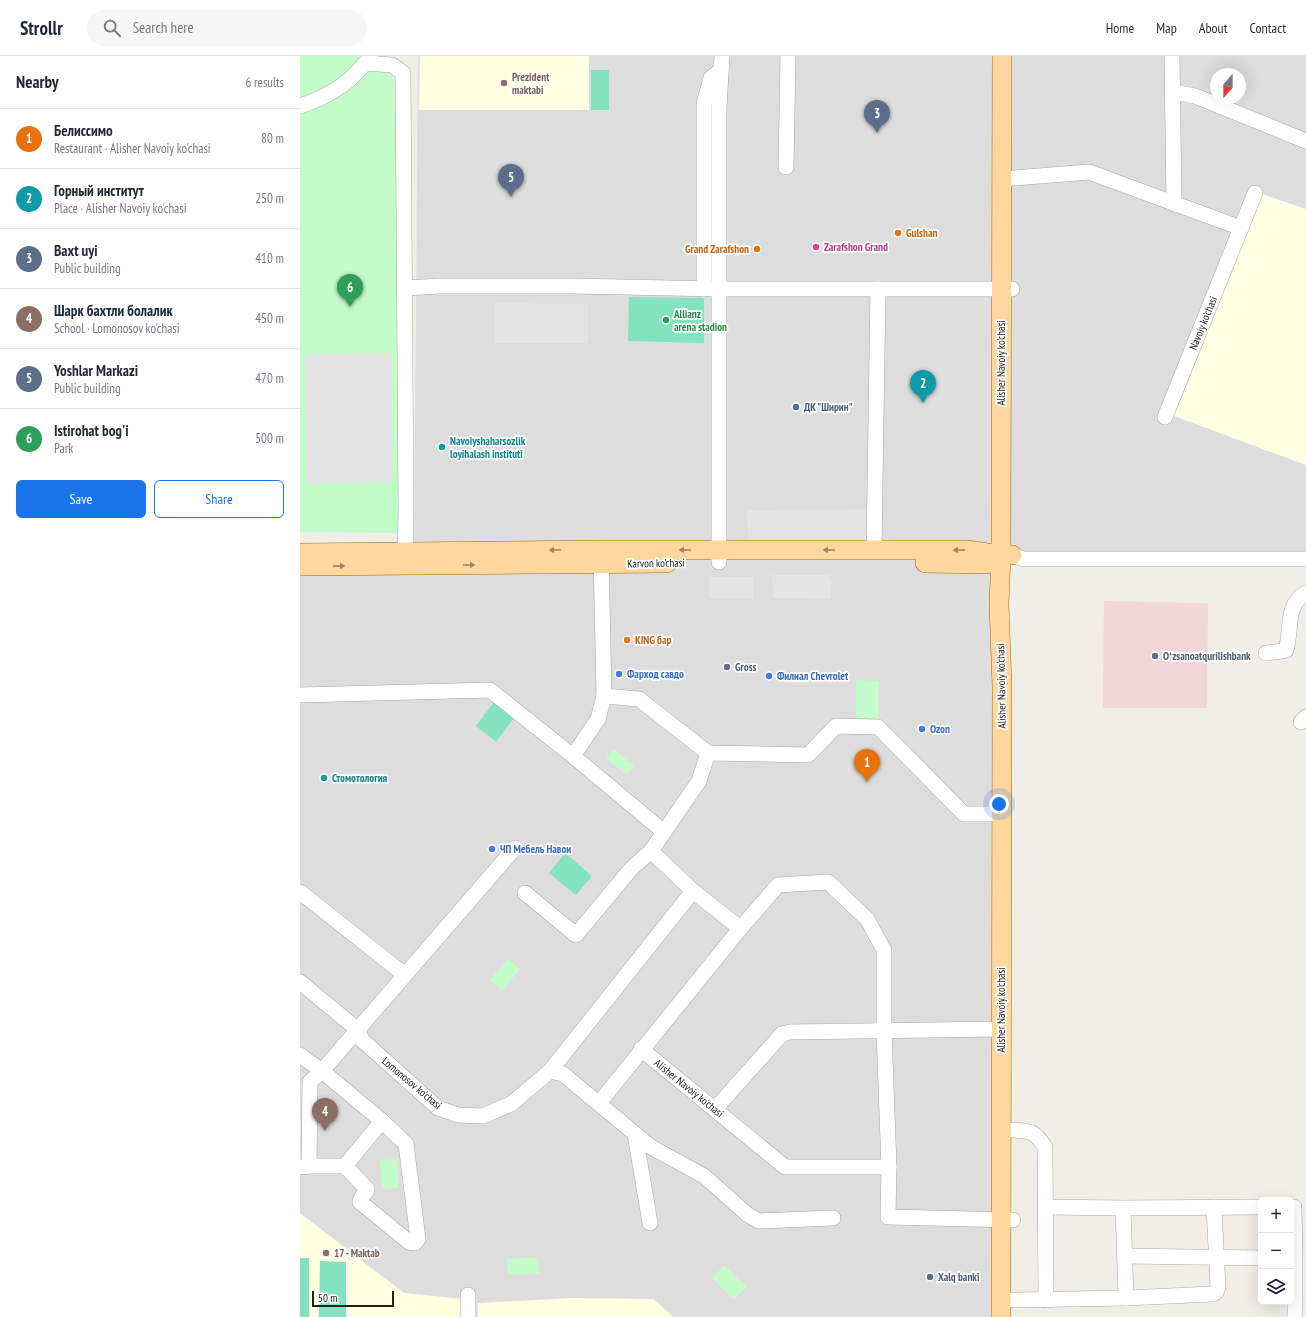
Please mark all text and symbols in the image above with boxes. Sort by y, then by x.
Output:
search box [87,10,367,46]
text: Strollr [20,16,63,40]
icon: search [101,17,123,39]
text: Search here [133,18,194,37]
text: Home [1106,19,1134,37]
text: Map [1156,19,1177,37]
text: About [1199,19,1228,37]
text: Contact [1250,19,1286,37]
north arrow [1210,68,1246,104]
place label: Prezident maktabi [512,70,550,97]
text: Nearby [16,71,59,93]
text: 6 results [245,74,284,91]
marker: Prezident maktabi [499,78,509,88]
pin: 3 [864,100,890,133]
text: Белиссимо [54,121,113,140]
text: 1 [26,130,32,147]
text: 80 m [261,130,284,147]
text: Restaurant · Alisher Navoiy ko'chasi [54,140,211,157]
pin: 5 [498,164,524,197]
text: Горный институт [54,181,144,200]
text: 2 [26,190,32,207]
text: 250 m [255,190,284,207]
text: Place · Alisher Navoiy ko'chasi [54,200,187,217]
place label: Gulshan [906,226,937,240]
marker: Gulshan [893,228,903,238]
place label: Zarafshon Grand [824,240,888,254]
text: Baxt uyi [54,241,98,260]
place label: Grand Zarafshon [685,242,749,256]
marker: Zarafshon Grand [811,242,821,252]
marker: Grand Zarafshon [752,244,762,254]
text: 3 [26,250,32,267]
text: 410 m [255,250,284,267]
text: Public building [54,260,121,277]
pin: 6 [337,274,363,307]
street label: Navoiy ko'chasi [1186,294,1220,352]
text: Шарк бахтли болалик [54,301,173,320]
place label: Allianz arena stadion [673,307,727,334]
text: 4 [26,310,32,327]
text: 450 m [255,310,284,327]
marker: Allianz arena stadion [661,315,671,325]
text: School · Lomonosov ko'chasi [54,320,180,337]
street label: Alisher Navoiy ko'chasi [994,320,1008,406]
text: Yoshlar Markazi [54,361,138,380]
text: 5 [26,370,32,387]
text: 470 m [255,370,284,387]
pin: 2 [910,370,936,403]
text: Public building [54,380,121,397]
place label: ДК "Ширин" [804,400,853,414]
marker: ДК "Ширин" [791,402,801,412]
text: Istirohat bog'i [54,421,129,440]
text: 6 [26,430,32,447]
text: 500 m [255,430,284,447]
place label: Navoiyshaharsozlik loyihalash instituti [450,434,526,461]
text: Park [54,440,73,457]
marker: Navoiyshaharsozlik loyihalash instituti [437,442,447,452]
button: Save [16,480,146,518]
button: Share [154,480,284,518]
one-way arrow [548,547,561,553]
one-way arrow [678,547,691,553]
one-way arrow [822,547,835,553]
one-way arrow [952,547,965,553]
street label: Karvon ko'chasi [627,555,685,571]
one-way arrow [463,562,476,568]
one-way arrow [333,563,346,569]
place label: KING бар [635,633,671,647]
marker: KING бар [622,635,632,645]
street label: Alisher Navoiy ko'chasi [993,643,1009,729]
place label: Oʻzsanoatqurilishbank [1163,649,1251,663]
marker: Oʻzsanoatqurilishbank [1150,651,1160,661]
place label: Gross [735,660,756,674]
marker: Gross [722,662,732,672]
place label: Фарход савдо [627,667,684,681]
marker: Фарход савдо [614,669,624,679]
place label: Филиал Chevrolet [777,669,849,683]
marker: Филиал Chevrolet [764,671,774,681]
place label: Ozon [930,722,950,736]
marker: Ozon [917,724,927,734]
pin: 1 [854,749,880,782]
place label: Стомотология [332,771,388,785]
marker: Стомотология [319,773,329,783]
your location [989,794,1009,814]
place label: ЧП Мебель Навои [500,842,571,856]
marker: ЧП Мебель Навои [487,844,497,854]
street label: Alisher Navoiy ko'chasi [994,967,1008,1053]
street label: Lomonosov ko'chasi [379,1054,445,1112]
street label: Alisher Navoiy ko'chasi [651,1056,727,1120]
pin: 4 [312,1098,338,1131]
map controls [1258,1197,1294,1305]
button: + [1258,1197,1294,1233]
button: − [1258,1233,1294,1269]
place label: 17 - Maktab [334,1246,380,1260]
marker: 17 - Maktab [321,1248,331,1258]
button: layers [1258,1269,1294,1305]
place label: Xalq banki [938,1270,980,1284]
marker: Xalq banki [925,1272,935,1282]
scale bar [312,1289,394,1308]
text: 50 m [318,1291,337,1305]

